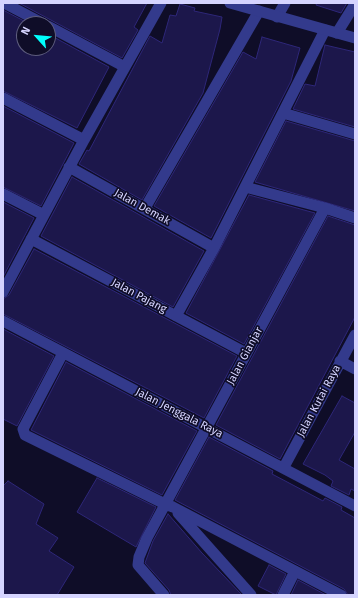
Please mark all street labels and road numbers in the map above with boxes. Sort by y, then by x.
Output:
street label: Jalan Demak [112,186,172,228]
street label: Jalan Pajang [109,276,169,316]
street label: Jalan Gianjar [224,325,266,387]
street label: Jalan Kutai Raya [294,363,344,439]
street label: Jalan Jenggala Raya [133,385,225,441]

